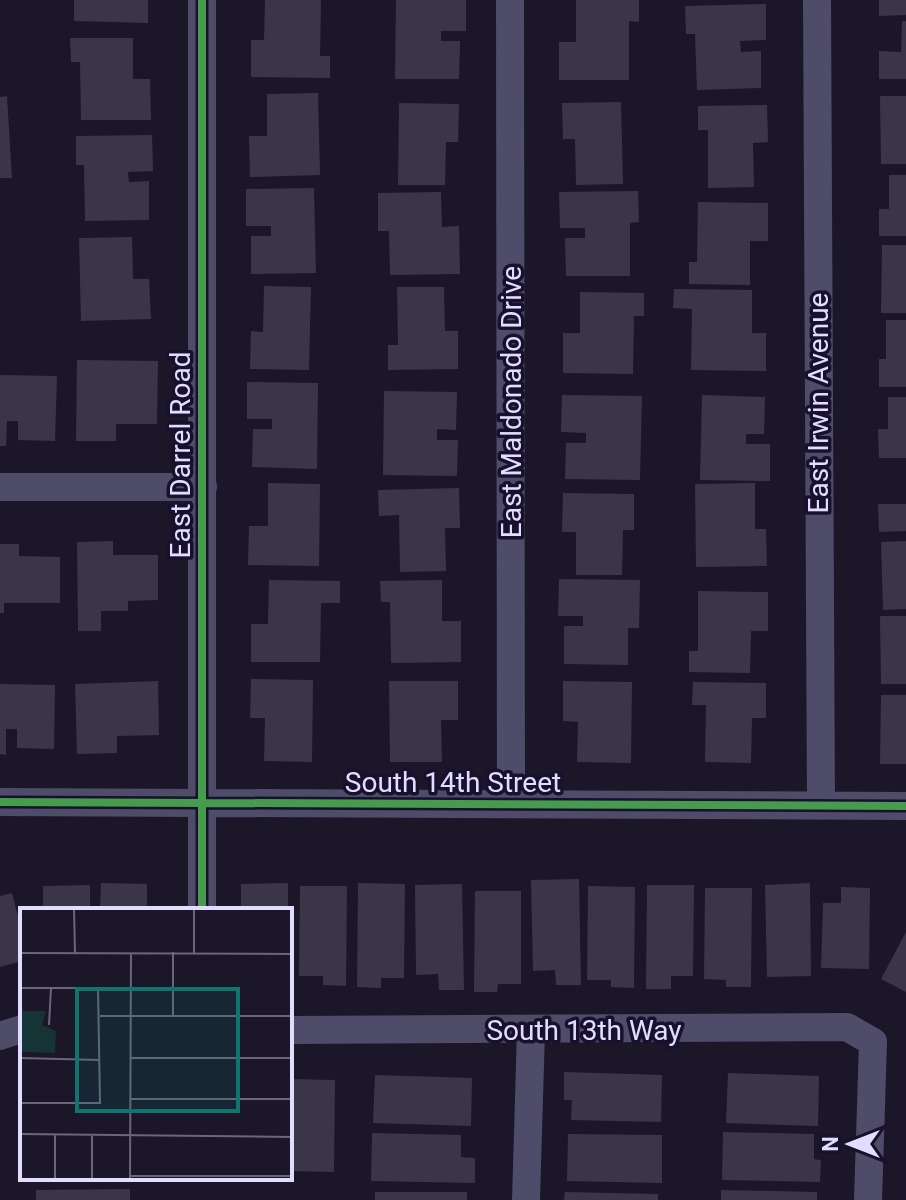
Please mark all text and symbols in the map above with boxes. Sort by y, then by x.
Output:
street label: East Maldonado Drive [495,266,528,538]
street label: East Irwin Avenue [802,293,835,513]
street label: East Darrel Road [164,352,197,558]
street label: South 14th Street [345,766,561,799]
inset map [20,908,292,1180]
street label: South 13th Way [486,1014,682,1047]
north arrow [810,1104,890,1184]
text: N [818,1136,843,1152]

